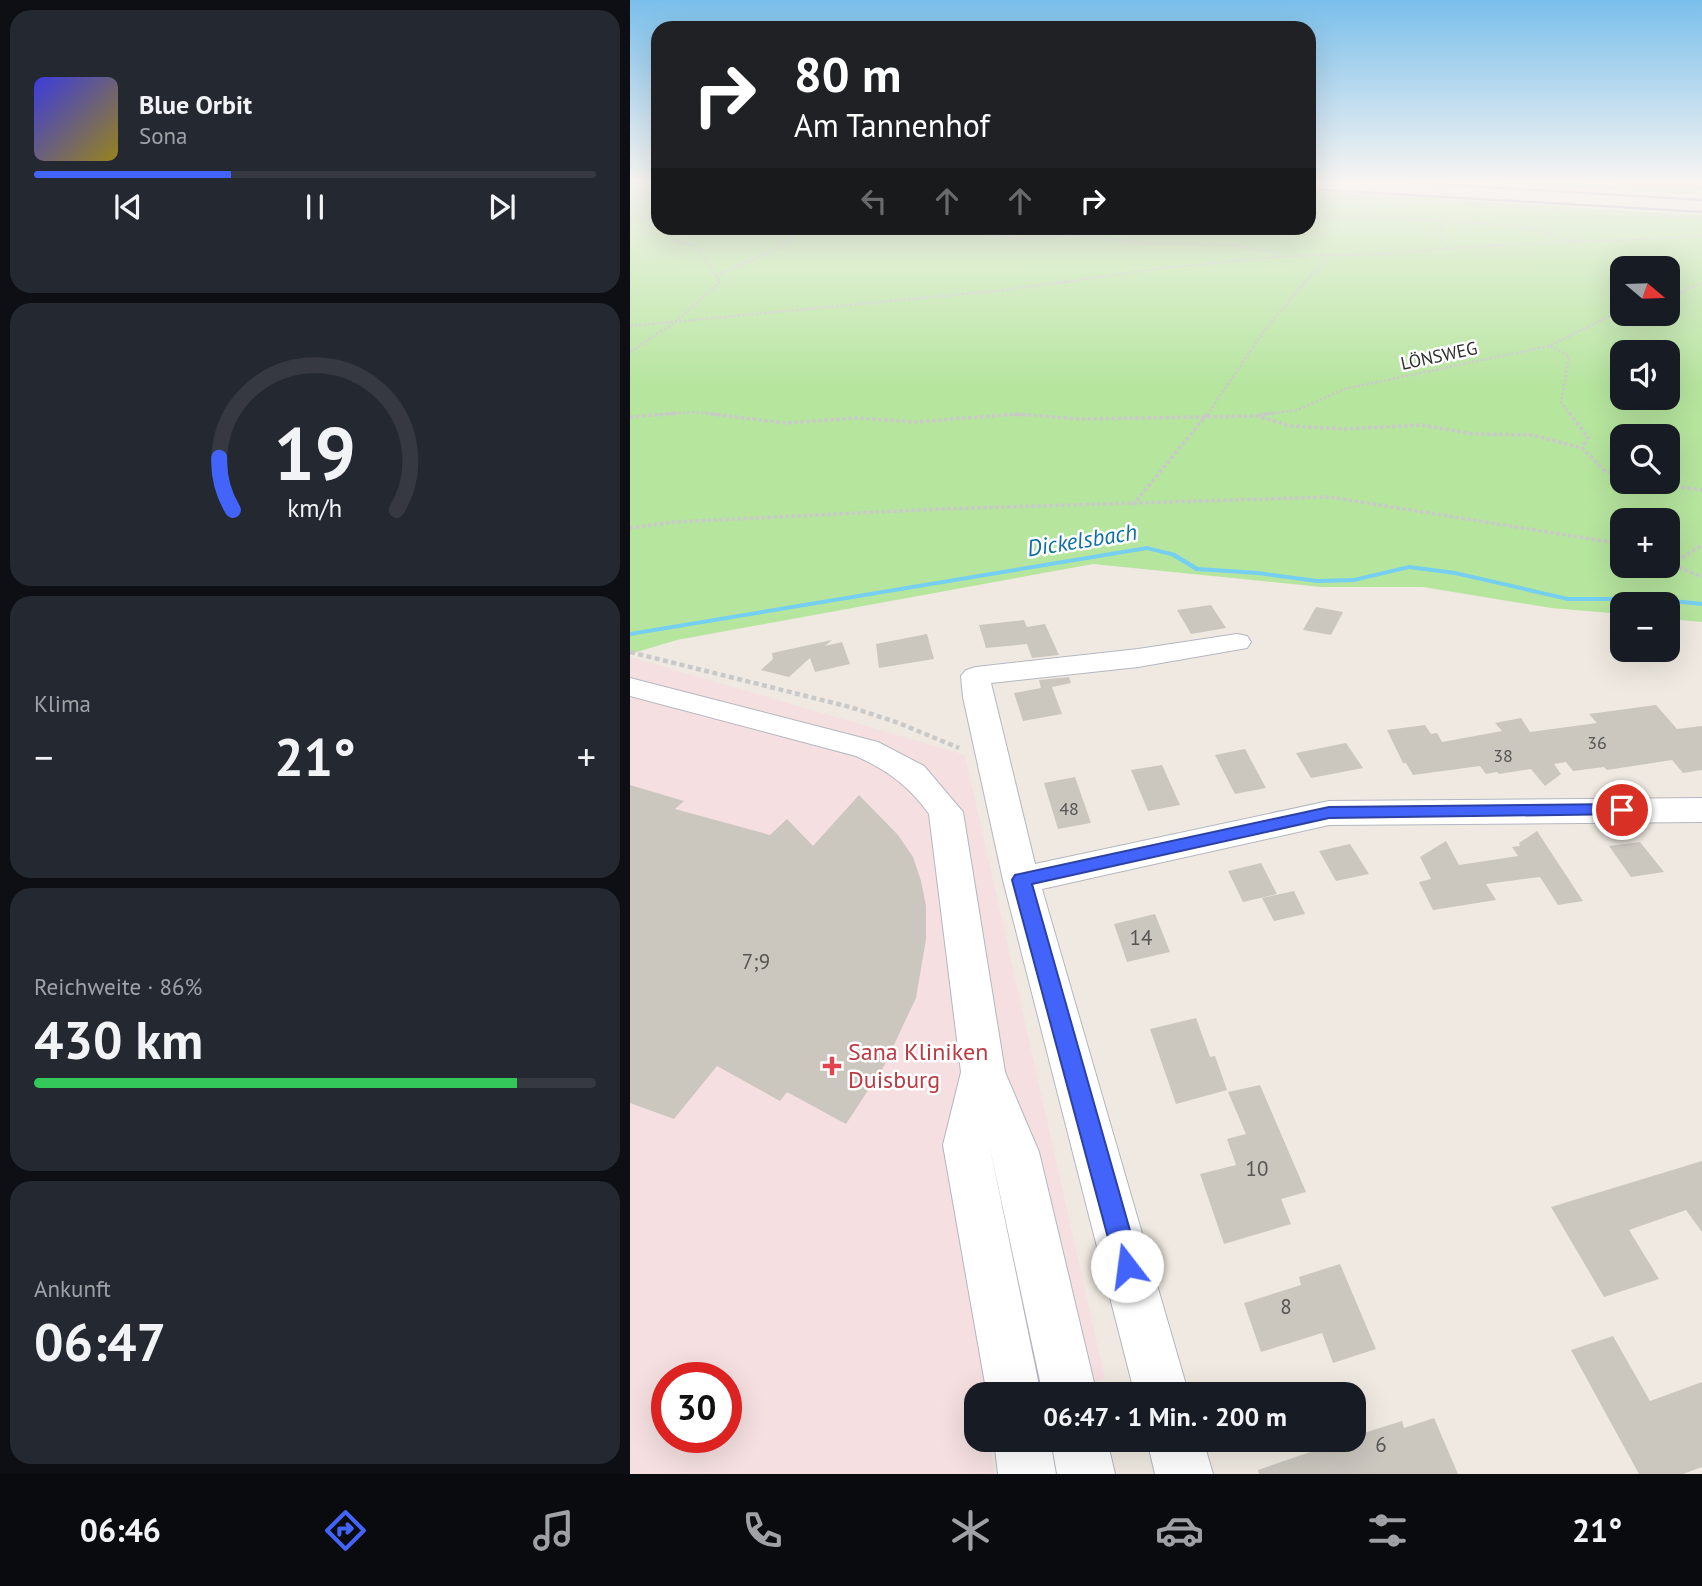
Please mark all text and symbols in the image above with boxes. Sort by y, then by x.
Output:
text: 80 m [794,42,901,106]
icon: right [679,49,770,140]
text: Blue Orbit [139,88,252,121]
text: Am Tannenhof [794,104,990,146]
text: Sona [139,121,188,150]
icon: left [855,182,893,220]
icon: ahead [928,182,966,220]
icon: ahead [1001,182,1039,220]
icon: right [1074,182,1112,220]
icon: previous [109,188,147,226]
icon: pause [296,188,334,226]
icon: next [483,188,521,226]
north arrow [1610,256,1680,326]
map controls [1610,256,1680,662]
street label: LÖNSWEG [1399,336,1479,375]
button: sound [1610,340,1680,410]
text: 19 [274,407,356,501]
button: search [1610,424,1680,494]
text: km/h [288,492,342,524]
button: + [1610,508,1680,578]
water label: Dickelsbach [1025,517,1139,562]
button: − [1610,592,1680,662]
text: Klima [34,689,91,718]
text: 21° [274,723,356,790]
house number: 36 [1587,731,1607,754]
text: − [34,732,53,781]
text: + [577,732,596,781]
house number: 38 [1493,744,1513,767]
pin [1592,780,1652,840]
icon: arrive [1603,791,1641,829]
house number: 48 [1059,797,1079,820]
house number: 14 [1130,924,1152,951]
house number: 7;9 [742,948,770,975]
text: Reichweite · 86% [34,972,202,1001]
text: 430 km [34,1006,203,1073]
place label: Sana Kliniken Duisburg [848,1036,988,1095]
marker: Sana Kliniken Duisburg [822,1056,842,1076]
house number: 10 [1246,1155,1268,1182]
position arrow [1090,1229,1164,1303]
text: Ankunft [34,1274,111,1303]
house number: 8 [1280,1293,1292,1320]
text: 06:47 [34,1308,166,1375]
speed limit sign: 30 [651,1362,742,1453]
text: 06:47 · 1 Min. · 200 m [1043,1400,1287,1433]
house number: 6 [1375,1431,1387,1458]
icon: directions [321,1506,370,1555]
icon: music [529,1506,578,1555]
icon: phone [738,1506,787,1555]
icon: climate [946,1506,995,1555]
icon: car [1155,1506,1204,1555]
icon: filters [1363,1506,1412,1555]
text: 06:46 [80,1509,161,1551]
text: 21° [1572,1509,1622,1551]

